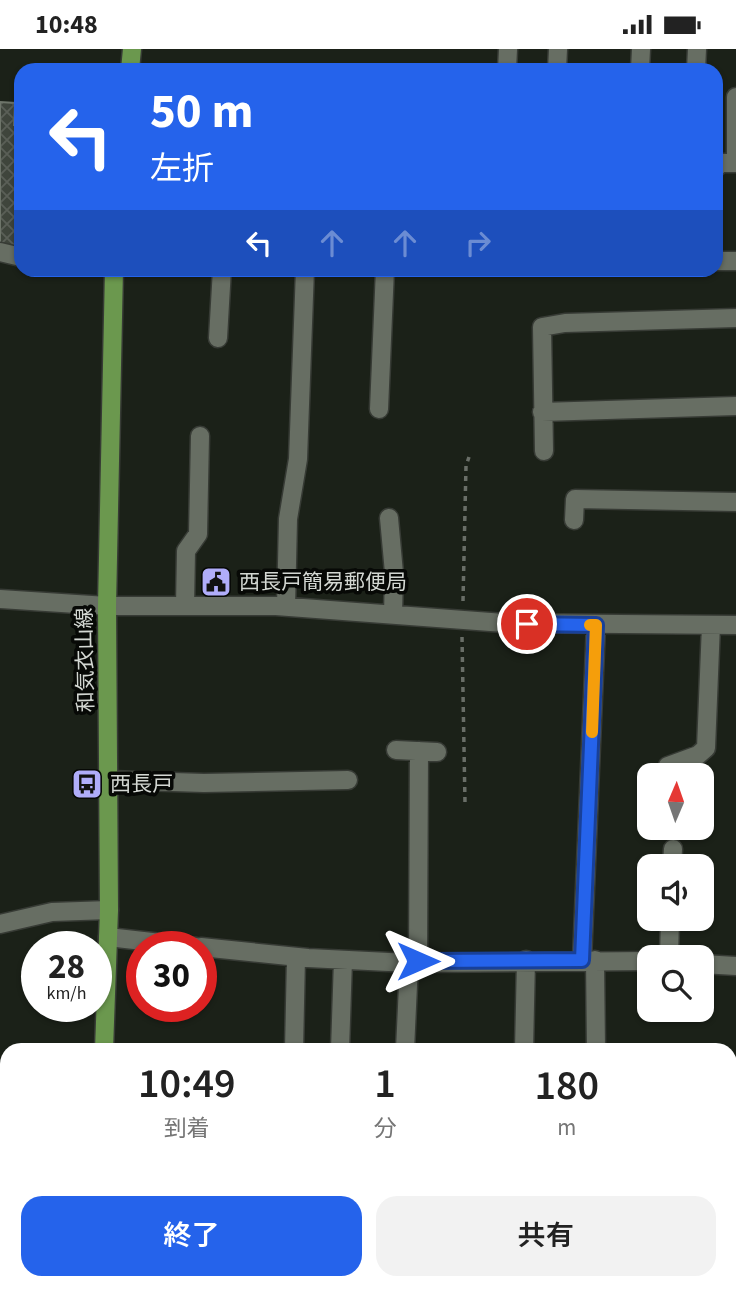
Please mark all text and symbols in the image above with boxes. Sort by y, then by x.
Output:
text: 10:48 [35,6,98,43]
text: 50 m [150,77,254,147]
icon: left [35,91,126,182]
text: 左折 [150,146,214,192]
icon: left [240,224,278,262]
icon: ahead [313,224,351,262]
icon: ahead [386,224,424,262]
icon: right [459,224,497,262]
public building icon: 西長戸簡易郵便局 [199,565,233,599]
place label: 西長戸簡易郵便局 [239,567,407,597]
pin [497,594,557,654]
icon: arrive [508,605,546,643]
street label: 和気衣山線 [69,607,101,713]
north arrow [637,763,714,840]
map controls [637,763,714,1022]
bus stop icon: 西長戸 [70,767,104,801]
place label: 西長戸 [110,769,173,799]
button: sound [637,854,714,931]
position arrow [381,924,455,998]
speed limit sign: 30 [126,931,217,1022]
text: 28 [48,942,85,992]
button: search [637,945,714,1022]
text: km/h [47,981,86,1006]
text: 10:49 [138,1054,236,1114]
text: 1 [374,1054,396,1114]
text: 180 [534,1056,599,1116]
text: m [557,1111,576,1144]
text: 到着 [164,1112,210,1145]
text: 分 [374,1112,397,1145]
button: 終了 [21,1196,362,1276]
button: 共有 [376,1196,716,1276]

